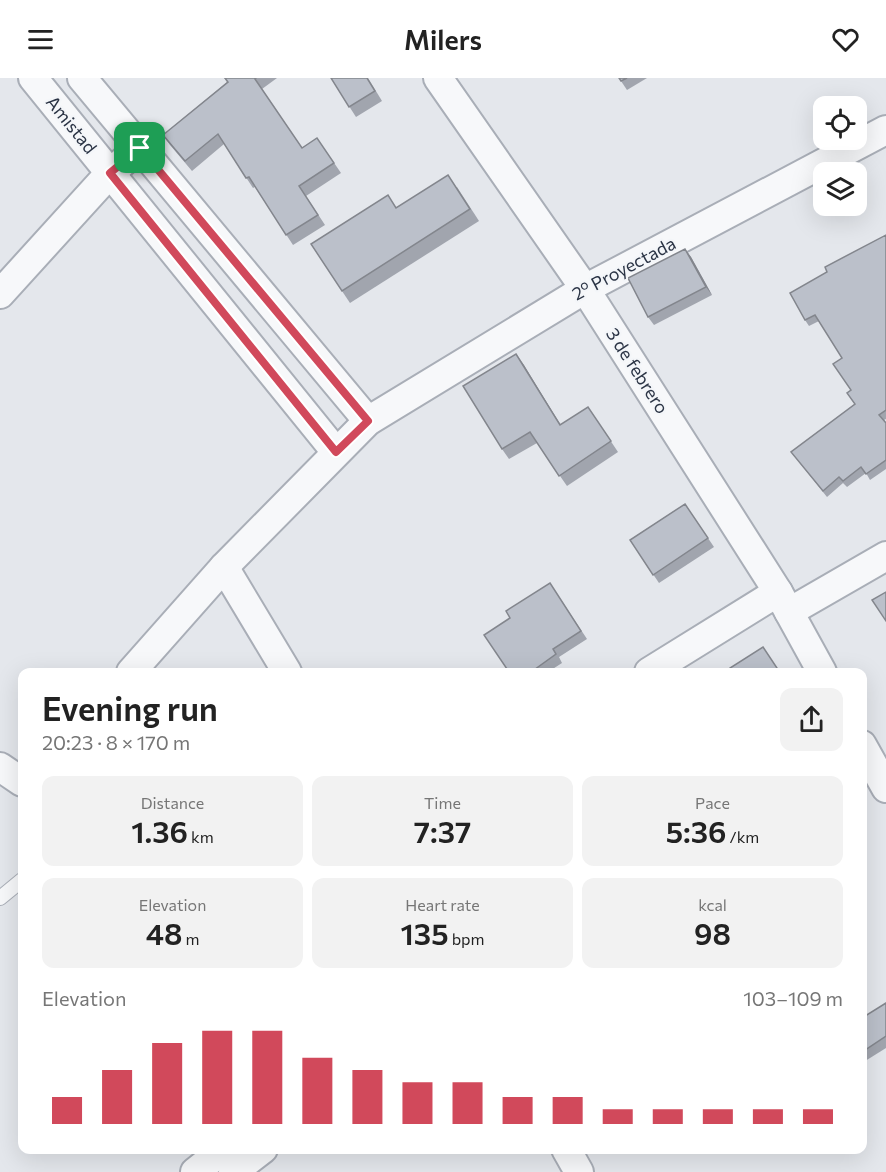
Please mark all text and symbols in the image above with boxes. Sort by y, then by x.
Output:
icon: menu [24,23,57,56]
text: Milers [404,23,482,56]
icon: heart [829,23,862,56]
street label: Amistad [42,91,102,158]
map controls [813,96,867,216]
button: locate [813,96,867,150]
pin [114,122,165,173]
icon: arrive [123,131,156,164]
button: layers [813,162,867,216]
street label: 2º Proyectada [568,232,679,305]
street label: 3 de febrero [602,323,674,417]
text: Evening run [42,687,218,728]
button: share [780,688,843,751]
text: 20:23 · 8 × 170 m [42,730,190,754]
text: Distance [141,793,204,812]
text: Time [424,793,461,812]
text: Pace [695,793,730,812]
text: 1.36 [131,812,188,849]
text: 7:37 [414,812,471,849]
text: 5:36 [666,812,726,849]
text: km [188,827,214,846]
text: /km [726,827,759,846]
text: Elevation [139,895,206,914]
text: Heart rate [405,895,480,914]
text: kcal [698,895,727,914]
text: 48 [146,914,182,951]
text: 135 [400,914,449,951]
text: 98 [694,914,731,951]
text: m [182,929,199,948]
text: bpm [449,929,485,948]
text: Elevation [42,986,127,1010]
text: 103–109 m [743,986,843,1010]

